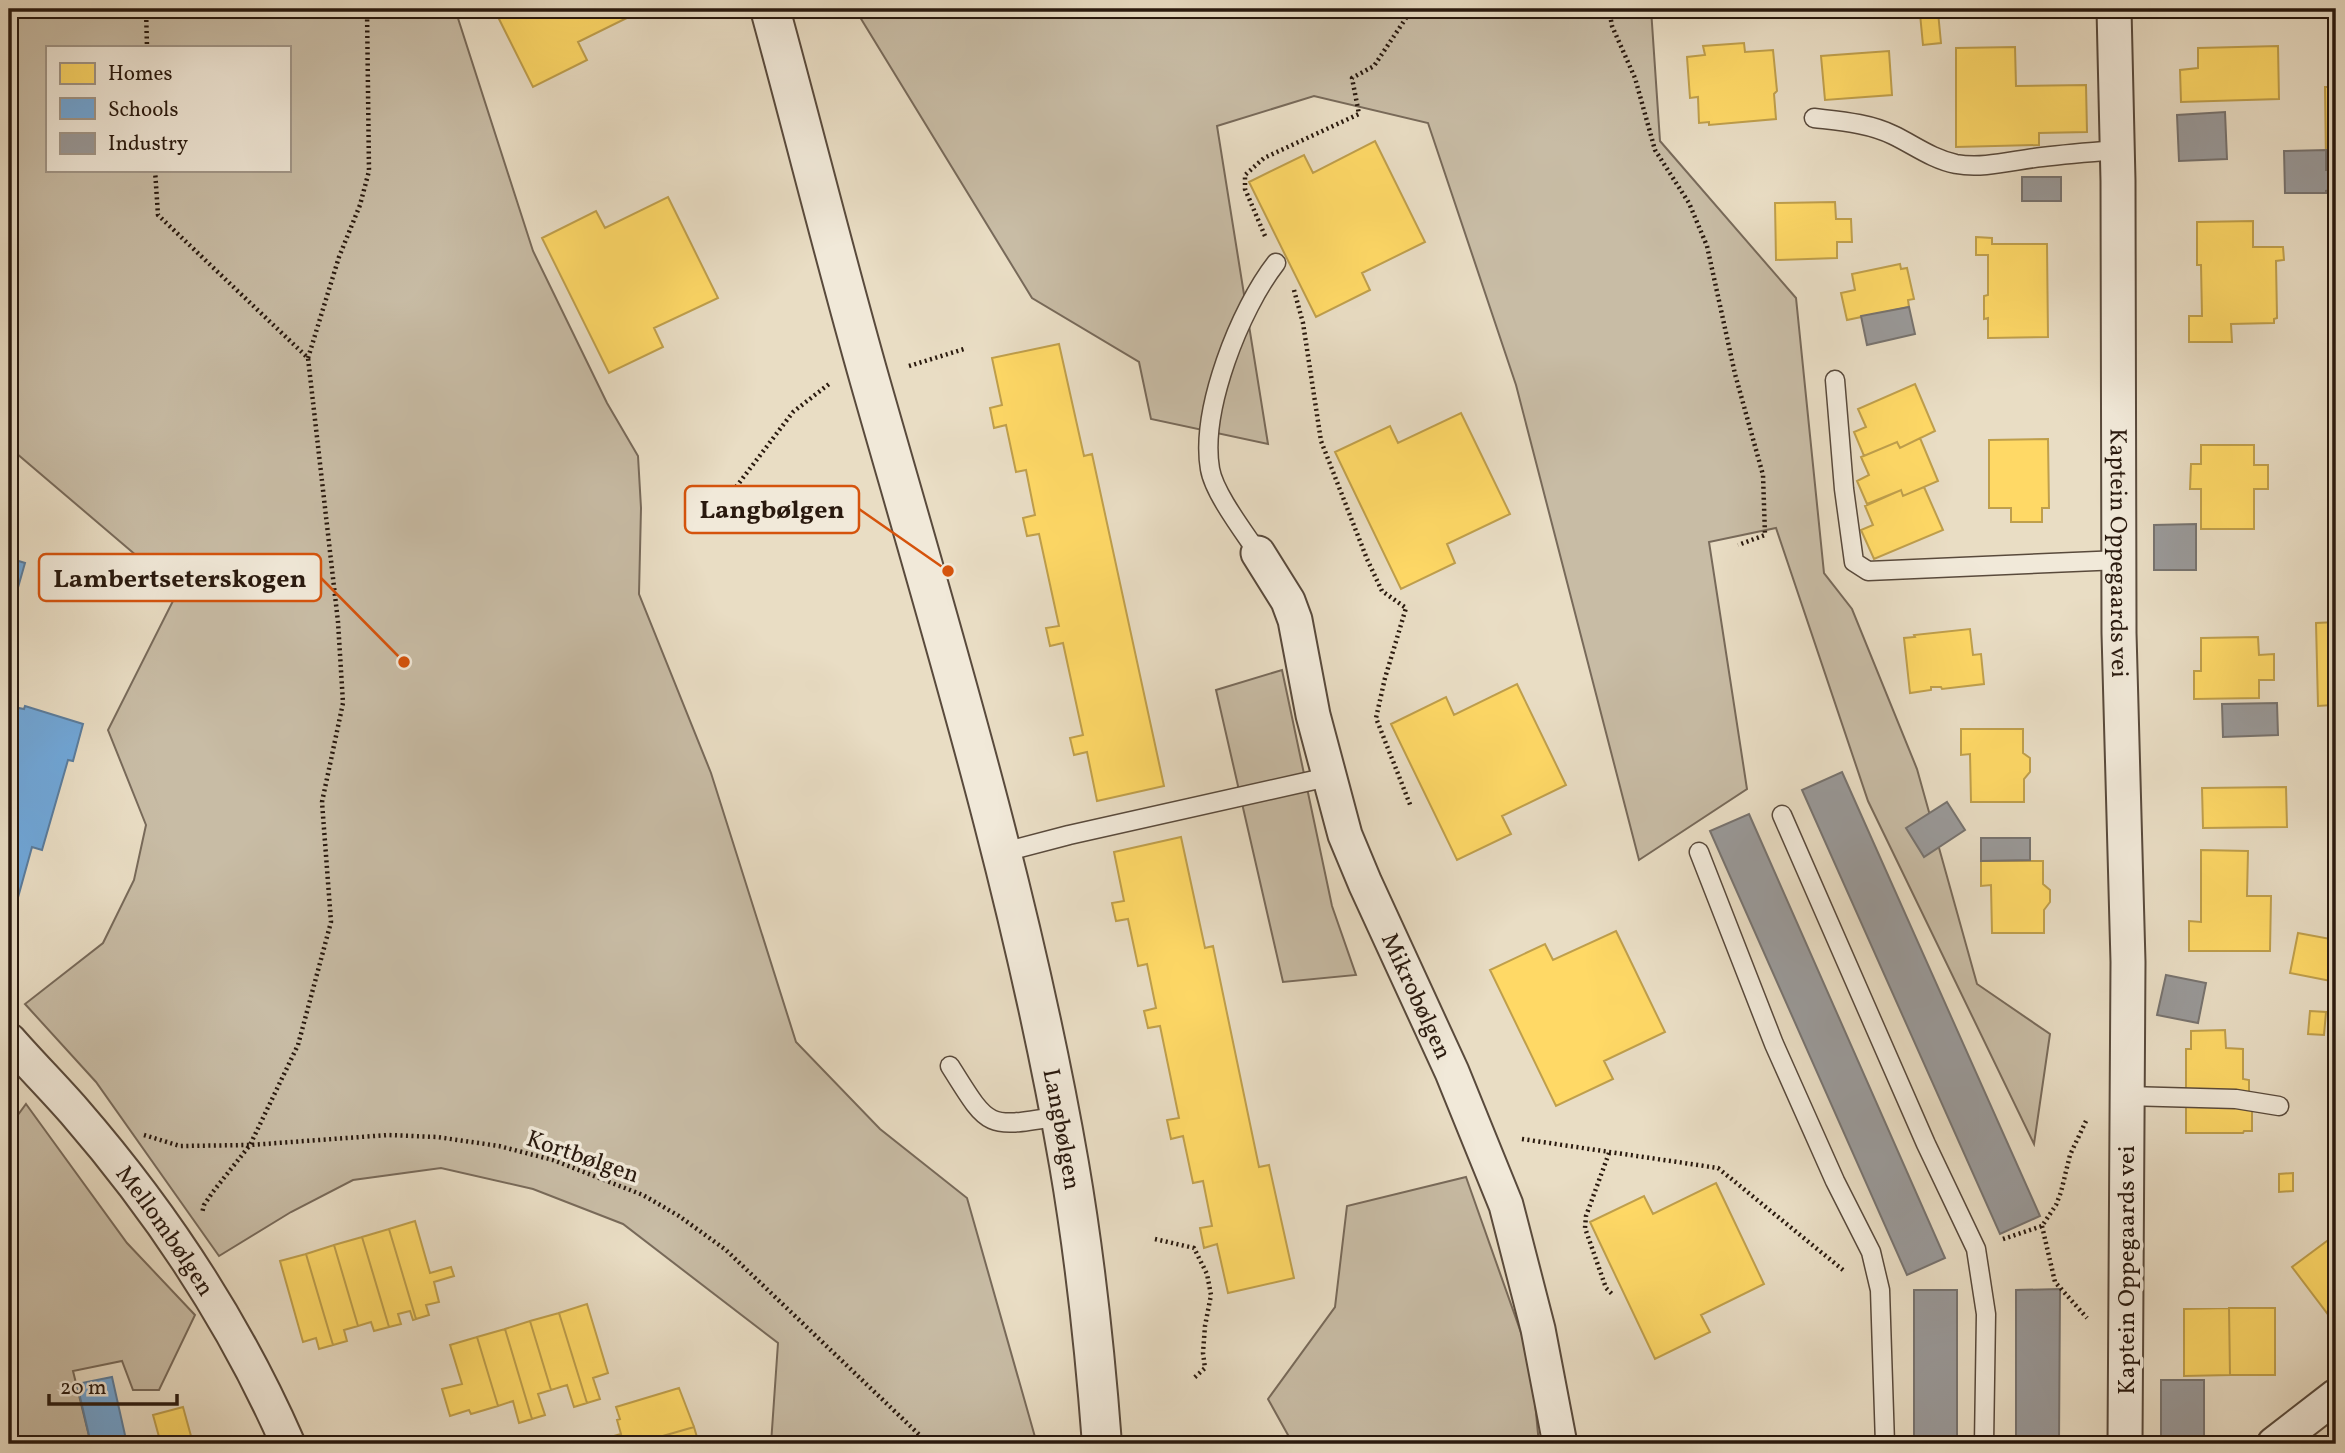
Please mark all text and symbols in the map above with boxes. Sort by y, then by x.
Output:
legend [46,46,290,172]
text: Homes [108,60,173,89]
text: Schools [108,96,178,125]
text: Industry [108,130,189,159]
street label: Kaptein Oppegaards vei [2100,428,2135,678]
callout: Langbølgen [685,486,859,533]
text: Langbølgen [699,493,845,529]
callout: Lambertseterskogen [39,554,321,601]
text: Lambertseterskogen [53,562,307,598]
street label: Mikrobølgen [1371,928,1459,1066]
street label: Langbølgen [1032,1066,1088,1193]
street label: Kortbølgen [521,1123,643,1193]
street label: Kaptein Oppegaards vei [2111,1145,2145,1395]
street label: Mellombølgen [106,1159,221,1303]
scale bar [49,1362,177,1406]
text: 20 m [60,1374,106,1403]

